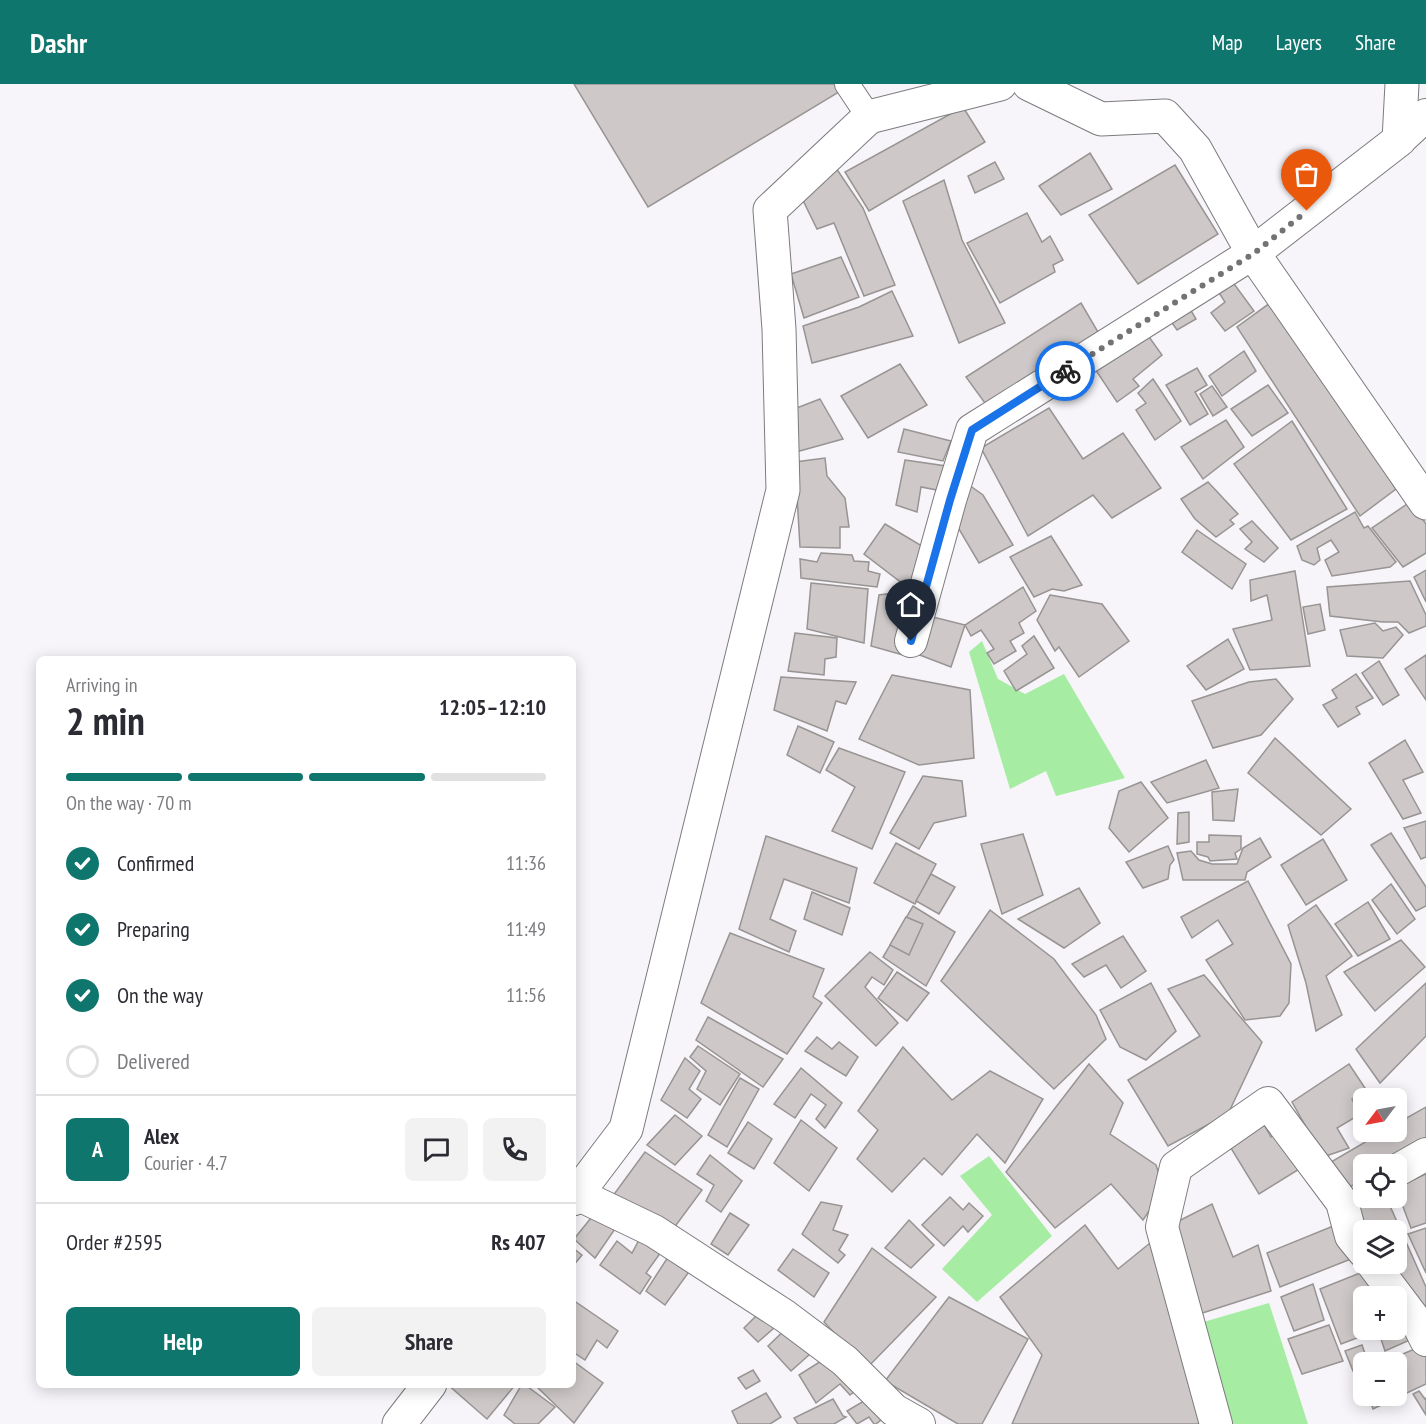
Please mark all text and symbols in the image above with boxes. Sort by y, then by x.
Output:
text: Dashr [30,24,87,61]
text: Map [1212,29,1243,56]
text: Layers [1276,29,1322,56]
text: Share [1355,29,1396,56]
pin [1281,149,1332,211]
icon: bag [1290,158,1323,191]
courier [1035,341,1095,401]
icon: bike [1049,355,1082,388]
pin [885,579,936,641]
icon: home [894,588,927,621]
text: Arriving in [66,672,138,698]
text: 12:05–12:10 [439,693,546,721]
text: 2 min [66,695,145,746]
text: On the way · 70 m [66,790,192,816]
icon: check [66,847,99,880]
text: Confirmed [117,849,194,877]
text: 11:36 [506,850,546,876]
icon: check [66,913,99,946]
text: Preparing [117,915,190,943]
text: 11:49 [506,916,546,942]
icon: check [66,979,99,1012]
text: On the way [117,981,203,1009]
text: 11:56 [506,982,546,1008]
text: Delivered [117,1047,190,1075]
north arrow [1353,1088,1407,1142]
map controls [1353,1088,1407,1406]
button: chat [405,1118,468,1181]
button: phone [483,1118,546,1181]
text: Alex [144,1122,179,1150]
text: A [92,1135,103,1163]
text: Courier · 4.7 [144,1150,228,1176]
button: locate [1353,1154,1407,1208]
button: layers [1353,1220,1407,1274]
text: Order #2595 [66,1228,163,1256]
text: Rs 407 [491,1228,546,1256]
button: + [1353,1286,1407,1340]
button: Help [66,1307,300,1376]
button: Share [312,1307,546,1376]
button: − [1353,1352,1407,1406]

